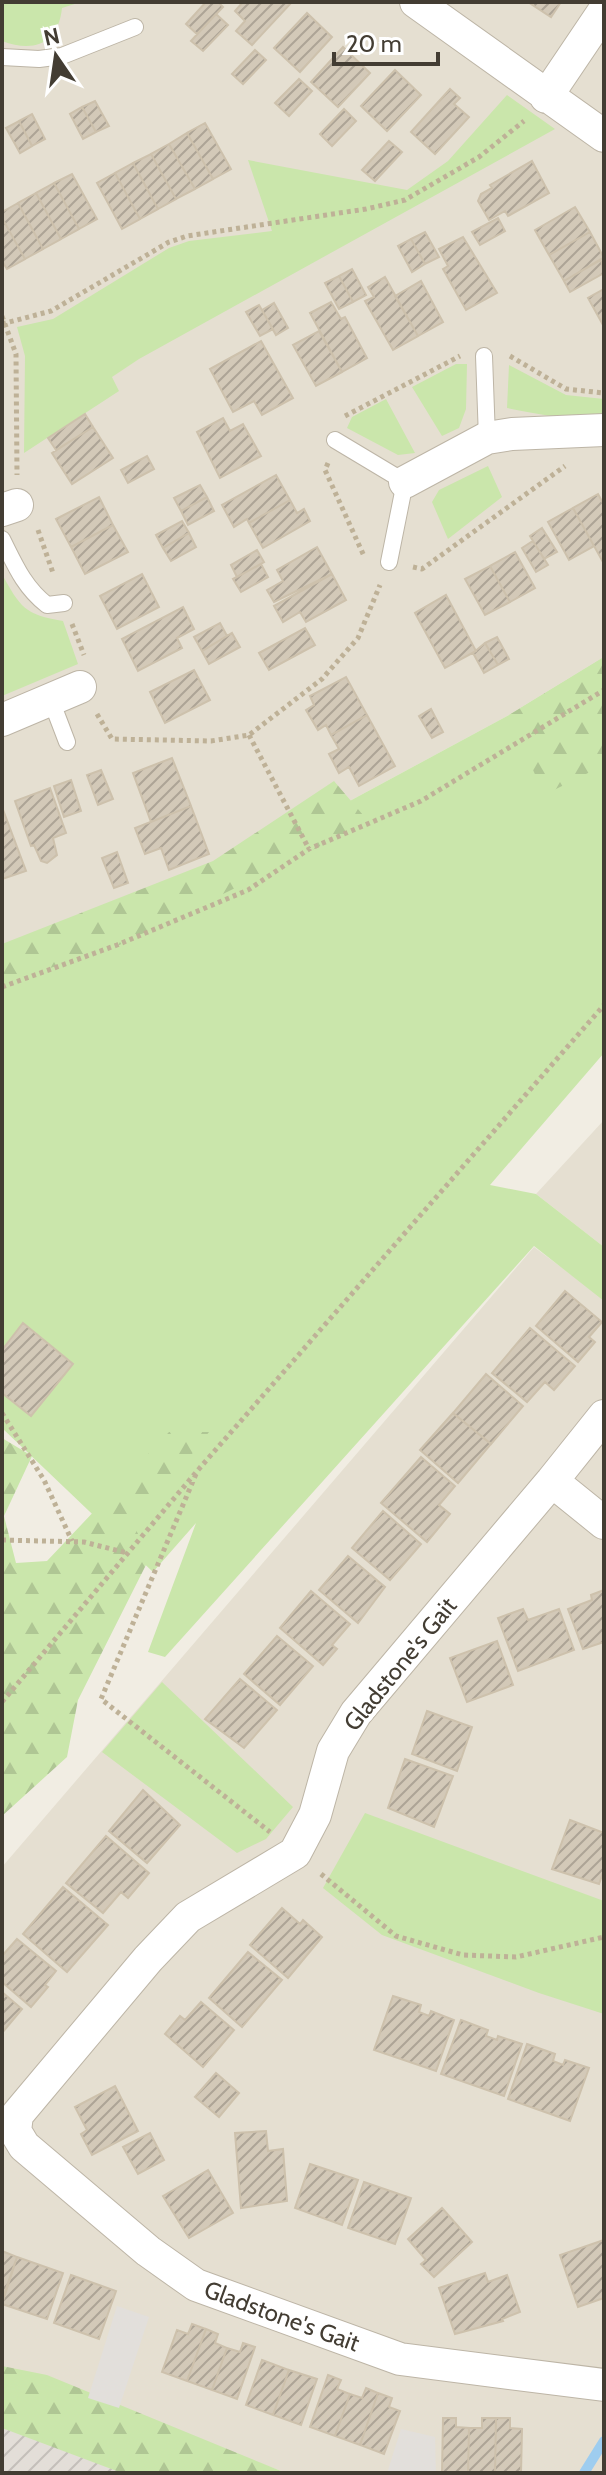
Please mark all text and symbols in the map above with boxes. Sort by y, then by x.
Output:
north arrow [16,16,96,96]
scale bar [334,16,438,66]
text: N [41,22,62,52]
text: 20 m [346,29,402,58]
street label: Gladstone's Gait [337,1592,463,1736]
street label: Gladstone's Gait [200,2275,364,2357]

